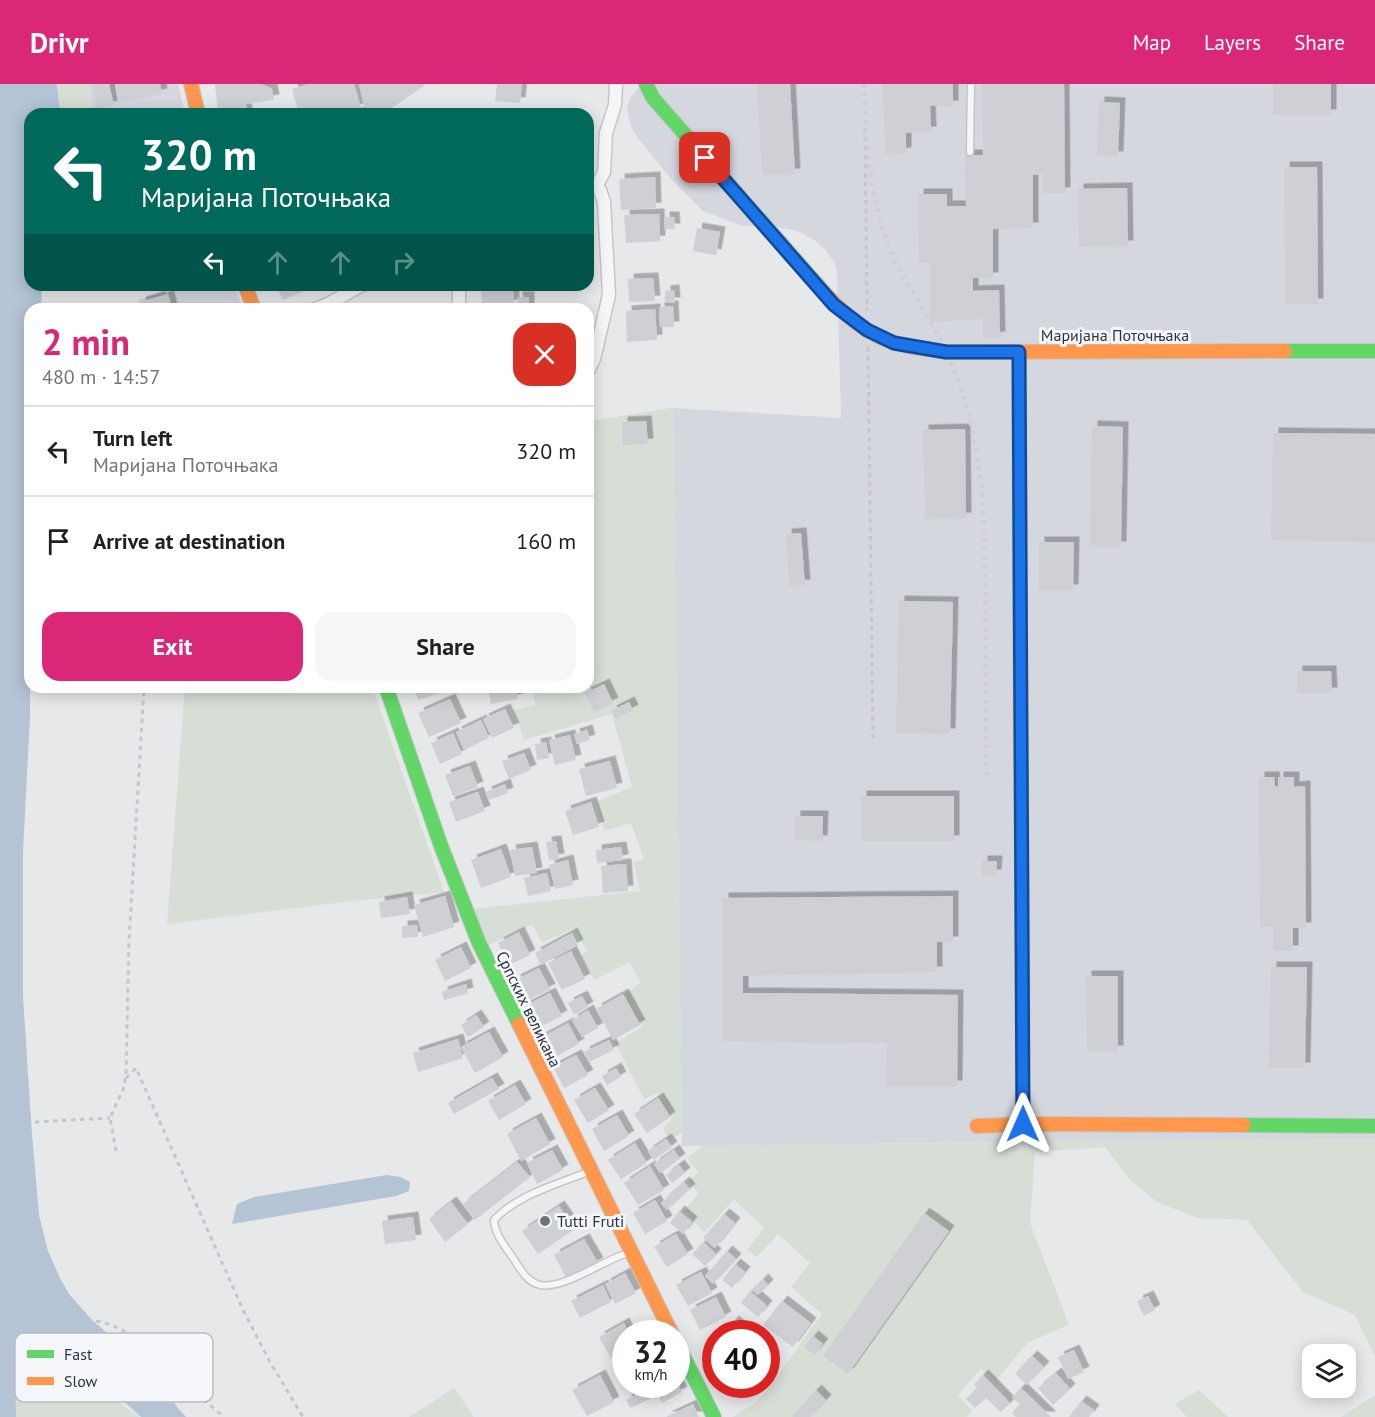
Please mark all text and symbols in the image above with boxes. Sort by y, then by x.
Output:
text: Drivr [30,24,89,61]
text: Map [1133,29,1171,56]
text: Layers [1204,29,1261,56]
text: Share [1294,29,1345,56]
text: 320 m [141,127,257,182]
icon: left [42,132,120,210]
pin [679,132,730,183]
icon: arrive [688,141,721,174]
text: Маријана Поточњака [141,180,391,214]
icon: left [198,246,231,279]
icon: ahead [261,246,294,279]
icon: ahead [324,246,357,279]
icon: right [387,246,420,279]
text: 2 min [42,318,130,365]
button: close [513,323,576,386]
street label: Маријана Поточњака [1041,325,1189,345]
text: 480 m · 14:57 [42,364,160,390]
text: Turn left [93,424,173,452]
icon: left [42,435,75,468]
text: 320 m [516,437,576,465]
text: Маријана Поточњака [93,452,278,478]
icon: arrive [42,525,75,558]
text: Arrive at destination [93,527,285,555]
text: 160 m [516,527,576,555]
button: Exit [42,612,303,681]
button: Share [315,612,576,681]
street label: Српских великана [492,948,566,1070]
position arrow [991,1092,1055,1156]
place label: Tutti Fruti [557,1211,624,1231]
marker: Tutti Fruti [538,1214,552,1228]
speed limit sign: 40 [702,1320,780,1398]
text: 32 [634,1332,668,1371]
legend [15,1333,213,1402]
text: Fast [64,1344,93,1364]
map controls [1302,1344,1356,1398]
button: layers [1302,1344,1356,1398]
text: km/h [635,1365,667,1384]
text: Slow [64,1371,98,1391]

